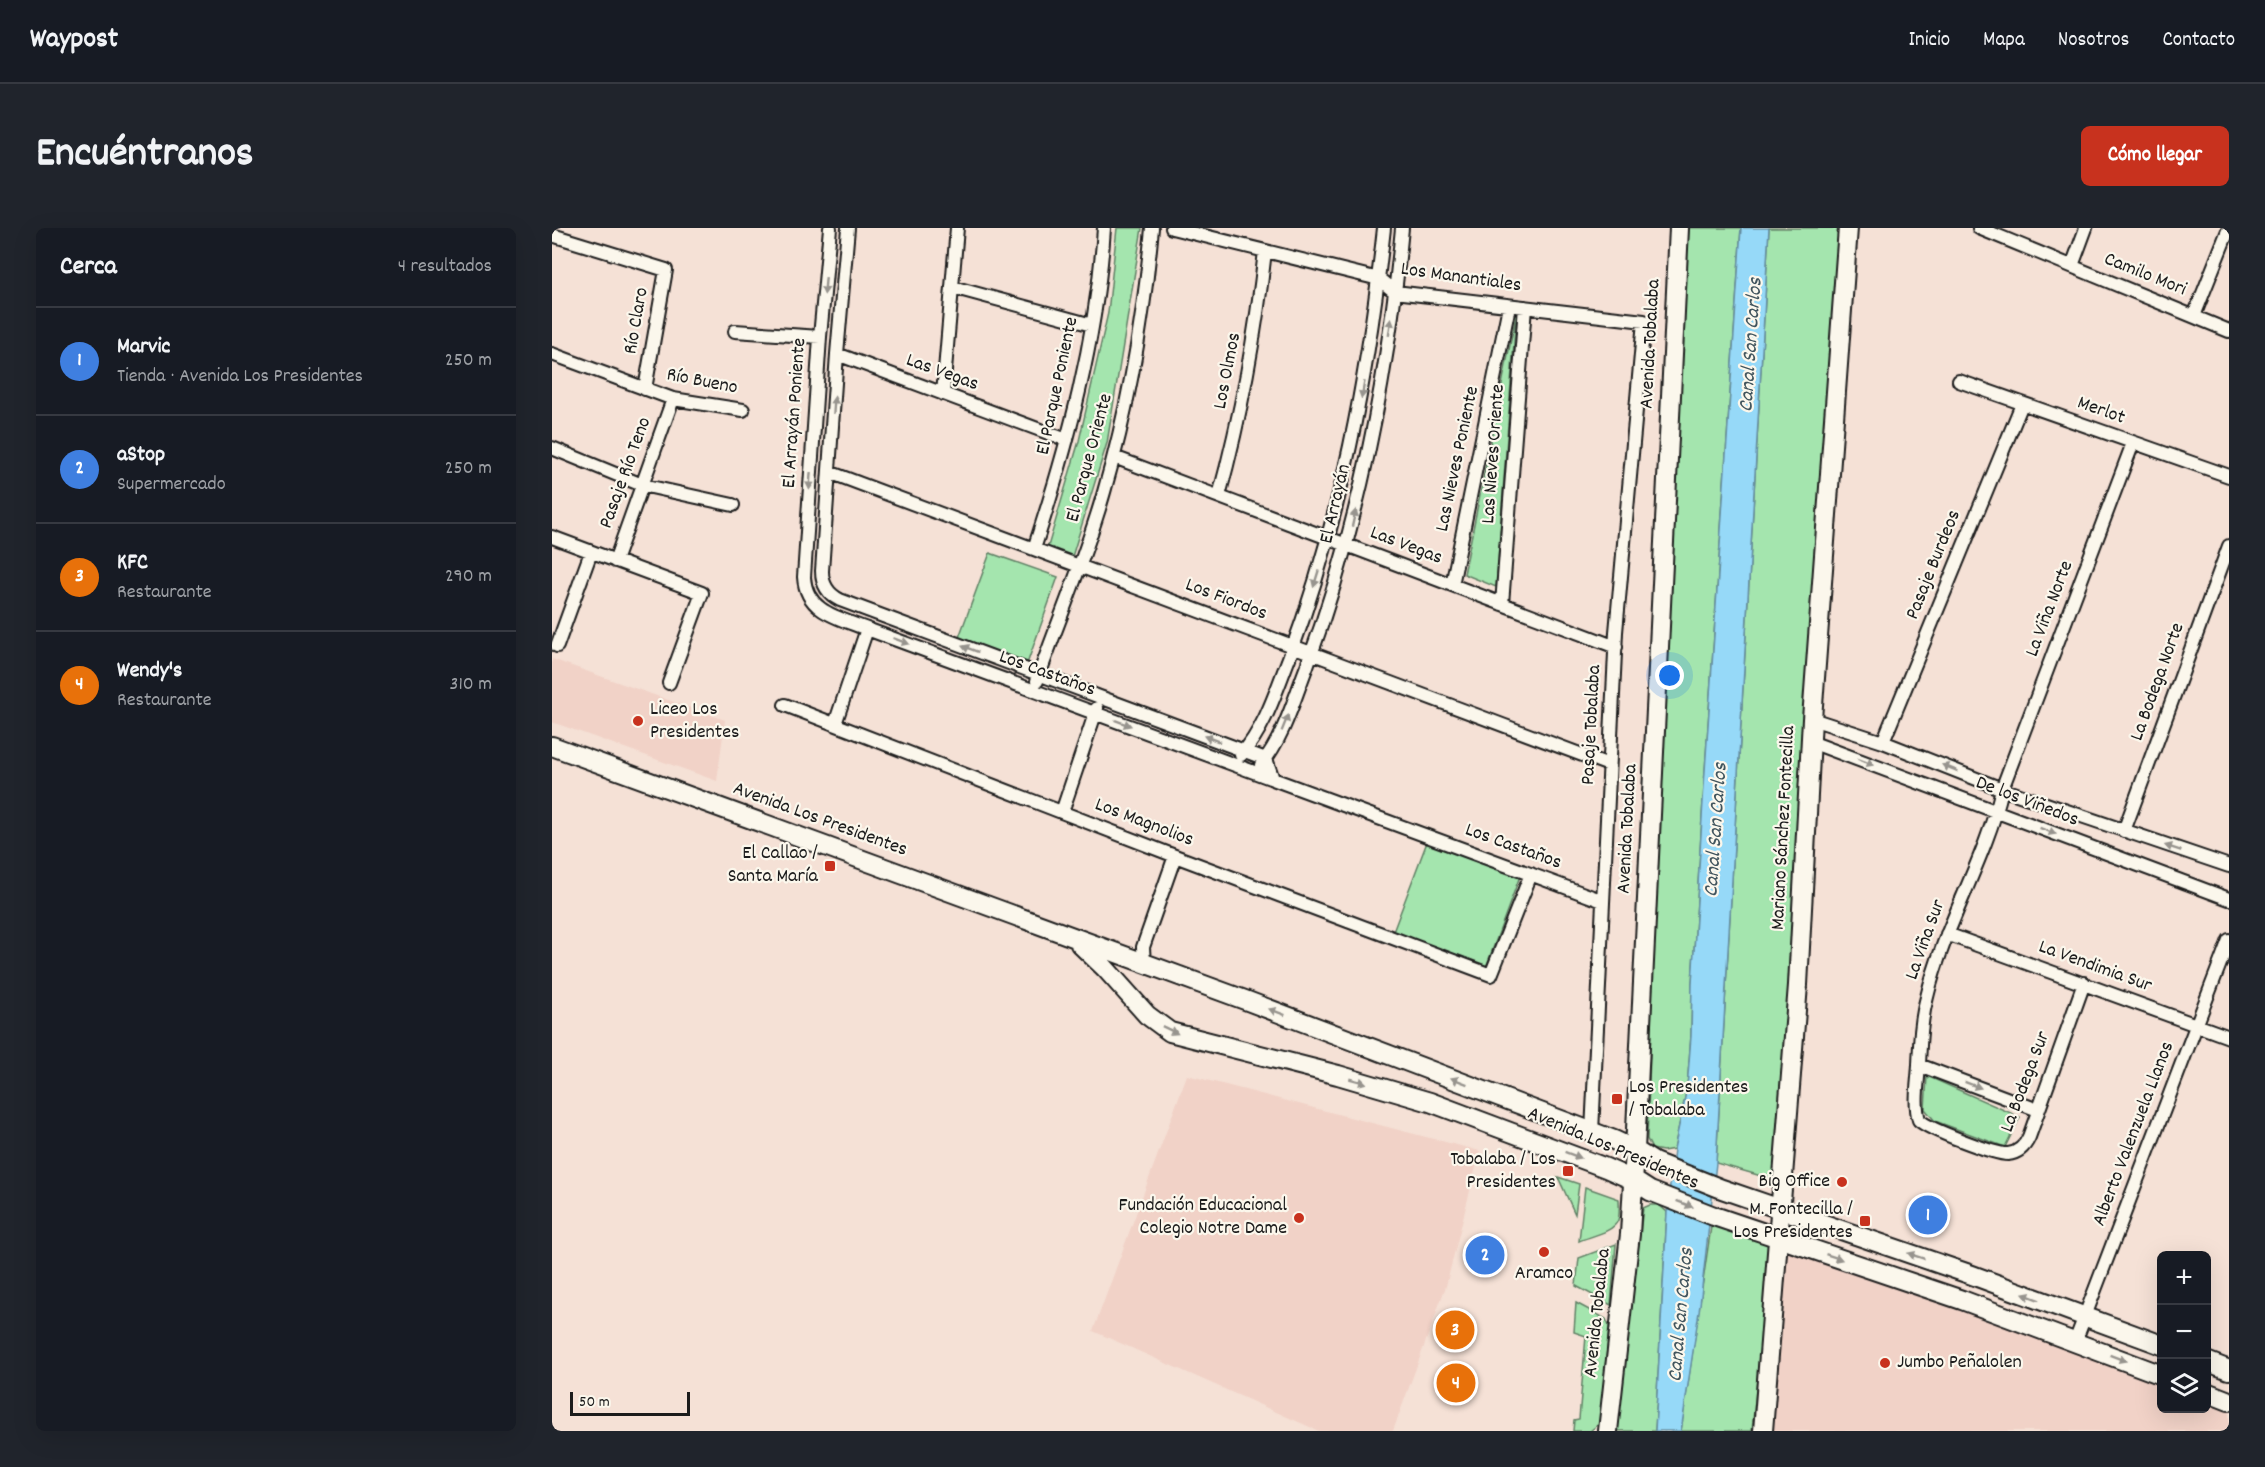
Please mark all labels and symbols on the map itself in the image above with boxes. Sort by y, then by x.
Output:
street label: Camilo Mori [2100,246,2191,304]
street label: Los Manantiales [1399,256,1523,300]
water label: Canal San Carlos [1732,276,1772,413]
one-way arrow [820,277,830,296]
street label: Avenida Tobalaba [1634,278,1668,409]
street label: Río Claro [617,285,657,357]
street label: El Parque Poniente [1030,314,1086,458]
one-way arrow [1386,317,1395,336]
street label: Los Olmos [1207,330,1249,412]
street label: El Arrayán Poniente [776,337,814,489]
street label: Las Vegas [902,347,982,399]
street label: Río Bueno [664,361,740,403]
one-way arrow [1358,381,1367,400]
street label: Las Nieves Poniente [1429,383,1487,534]
street label: Las Nieves Oriente [1475,383,1513,525]
street label: Merlot [2073,389,2129,433]
street label: El Parque Oriente [1059,390,1121,525]
one-way arrow [829,395,838,414]
street label: Pasaje Río Teno [593,413,659,533]
street label: El Arrayán [1313,461,1359,547]
one-way arrow [806,471,815,490]
street label: Pasaje Burdeos [1899,506,1969,624]
one-way arrow [1350,509,1359,528]
street label: Las Vegas [1366,519,1446,573]
street label: La Viña Norte [2019,557,2081,661]
one-way arrow [1311,570,1320,588]
street label: Los Fiordos [1181,572,1271,628]
street label: La Bodega Norte [2124,619,2192,745]
one-way arrow [892,637,910,647]
one-way arrow [961,643,979,653]
street label: Los Castaños [995,644,1099,704]
your location [1655,661,1684,690]
street label: Pasaje Tobalaba [1575,664,1609,786]
place label: Liceo Los Presidentes [650,696,739,747]
marker: Liceo Los Presidentes [631,714,645,728]
one-way arrow [1281,714,1290,732]
one-way arrow [1114,719,1132,729]
street label: Mariano Sánchez Fontecilla [1765,725,1803,931]
one-way arrow [1203,734,1221,743]
one-way arrow [1857,757,1875,767]
water label: Canal San Carlos [1697,761,1737,898]
street label: Avenida Tobalaba [1611,763,1645,894]
one-way arrow [1941,763,1959,773]
street label: De los Viñedos [1971,770,2083,834]
street label: Avenida Los Presidentes [729,775,911,865]
street label: Los Magnolios [1091,791,1197,855]
street label: Los Castaños [1461,817,1565,877]
one-way arrow [2039,826,2057,836]
place label: El Callao / Santa María [728,840,819,891]
one-way arrow [2164,842,2182,852]
marker: El Callao / Santa María [823,859,837,873]
street label: La Viña Sur [1899,895,1954,984]
street label: La Vendimia Sur [2034,933,2156,1001]
one-way arrow [1267,1007,1285,1017]
one-way arrow [1162,1026,1179,1035]
street label: La Bodega Sur [1994,1027,2058,1137]
street label: Alberto Valenzuela Llanos [2086,1038,2182,1230]
place label: Los Presidentes / Tobalaba [1629,1074,1748,1125]
one-way arrow [1450,1076,1468,1086]
one-way arrow [1350,1077,1368,1086]
one-way arrow [1964,1081,1982,1091]
marker: Los Presidentes / Tobalaba [1610,1092,1624,1106]
street label: Avenida Los Presidentes [1523,1100,1703,1198]
place label: Tobalaba / Los Presidentes [1450,1146,1556,1197]
one-way arrow [1564,1151,1582,1160]
marker: Tobalaba / Los Presidentes [1561,1164,1575,1178]
place label: Big Office [1759,1168,1830,1196]
marker: Big Office [1835,1175,1849,1189]
place label: Fundación Educacional Colegio Notre Dame [1119,1192,1287,1243]
pin: 1 [1908,1192,1948,1238]
place label: M. Fontecilla / Los Presidentes [1734,1196,1853,1247]
one-way arrow [1676,1200,1694,1209]
marker: Fundación Educacional Colegio Notre Dame [1292,1211,1306,1225]
marker: M. Fontecilla / Los Presidentes [1858,1214,1872,1228]
pin: 2 [1466,1232,1504,1278]
marker: Aramco [1537,1245,1551,1259]
street label: Avenida Tobalaba [1577,1246,1619,1379]
water label: Canal San Carlos [1661,1246,1703,1383]
one-way arrow [1907,1251,1925,1261]
one-way arrow [1825,1252,1843,1262]
place label: Aramco [1515,1260,1573,1288]
one-way arrow [2022,1291,2040,1301]
pin: 3 [1436,1308,1474,1352]
place label: Jumbo Peñalolen [1897,1349,2022,1377]
one-way arrow [2109,1354,2127,1364]
marker: Jumbo Peñalolen [1878,1356,1892,1370]
pin: 4 [1436,1360,1476,1406]
scale bar [570,1389,690,1416]

